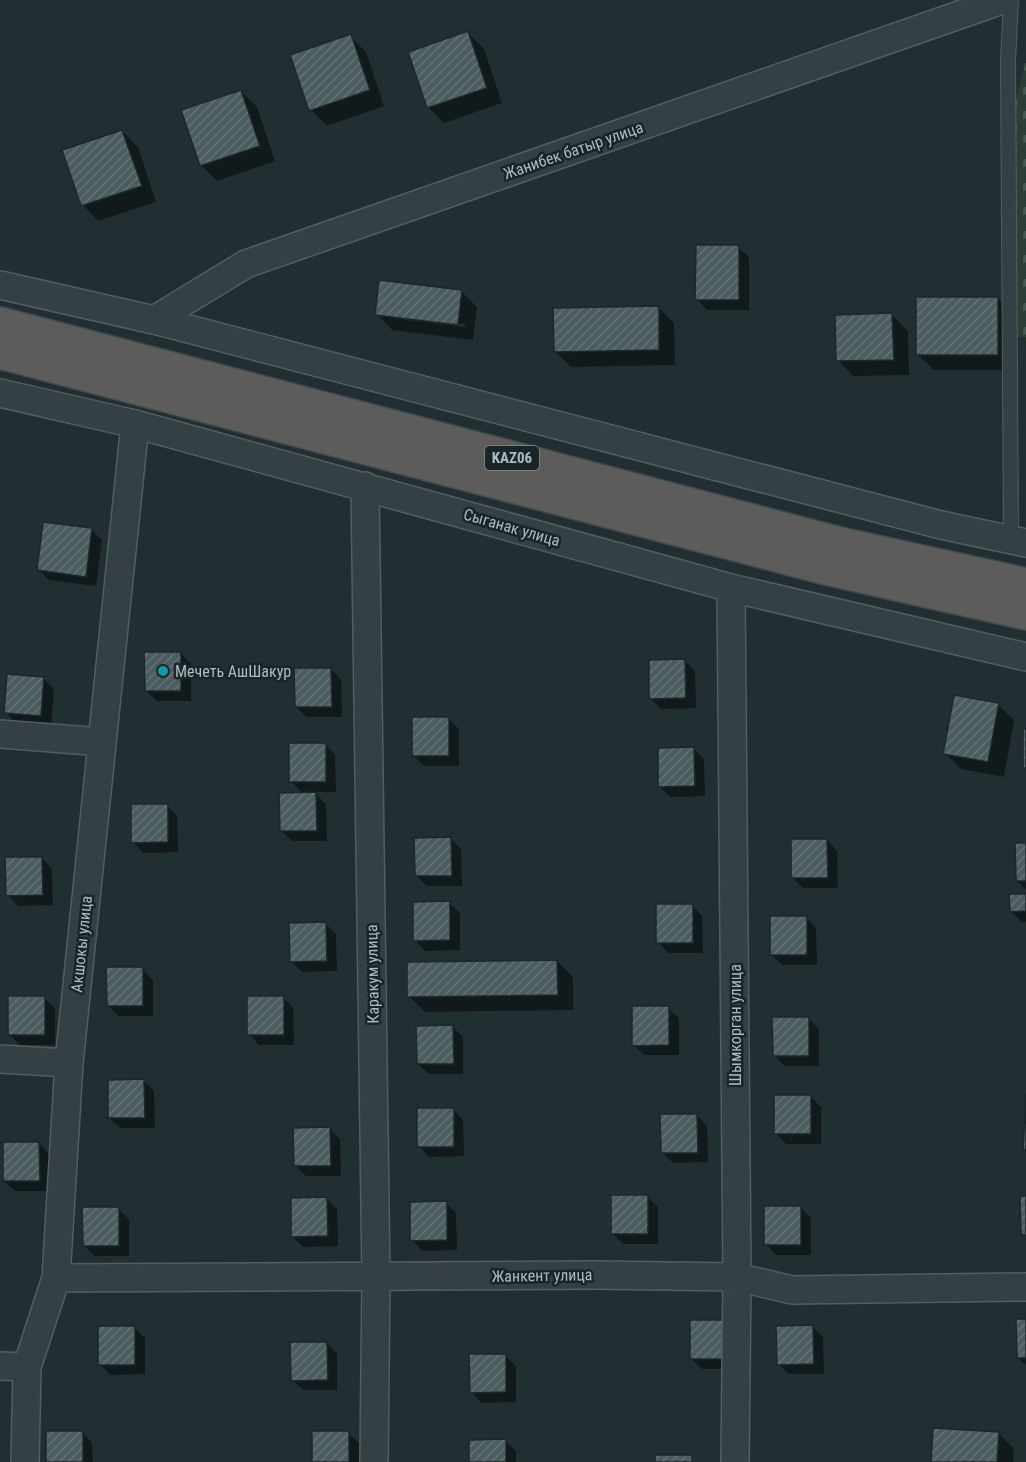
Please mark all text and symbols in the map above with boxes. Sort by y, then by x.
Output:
street label: Жанибек батыр улица [501,118,646,183]
road number: KАZ06 [485,446,539,470]
street label: Сыганак улица [461,505,562,550]
place label: Мечеть АшШакур [175,662,291,681]
marker: Мечеть АшШакур [156,664,170,678]
street label: Акшокы улица [67,895,96,993]
street label: Каракум улица [362,924,383,1024]
street label: Шымкорган улица [726,964,745,1086]
street label: Жанкент улица [491,1265,593,1286]

